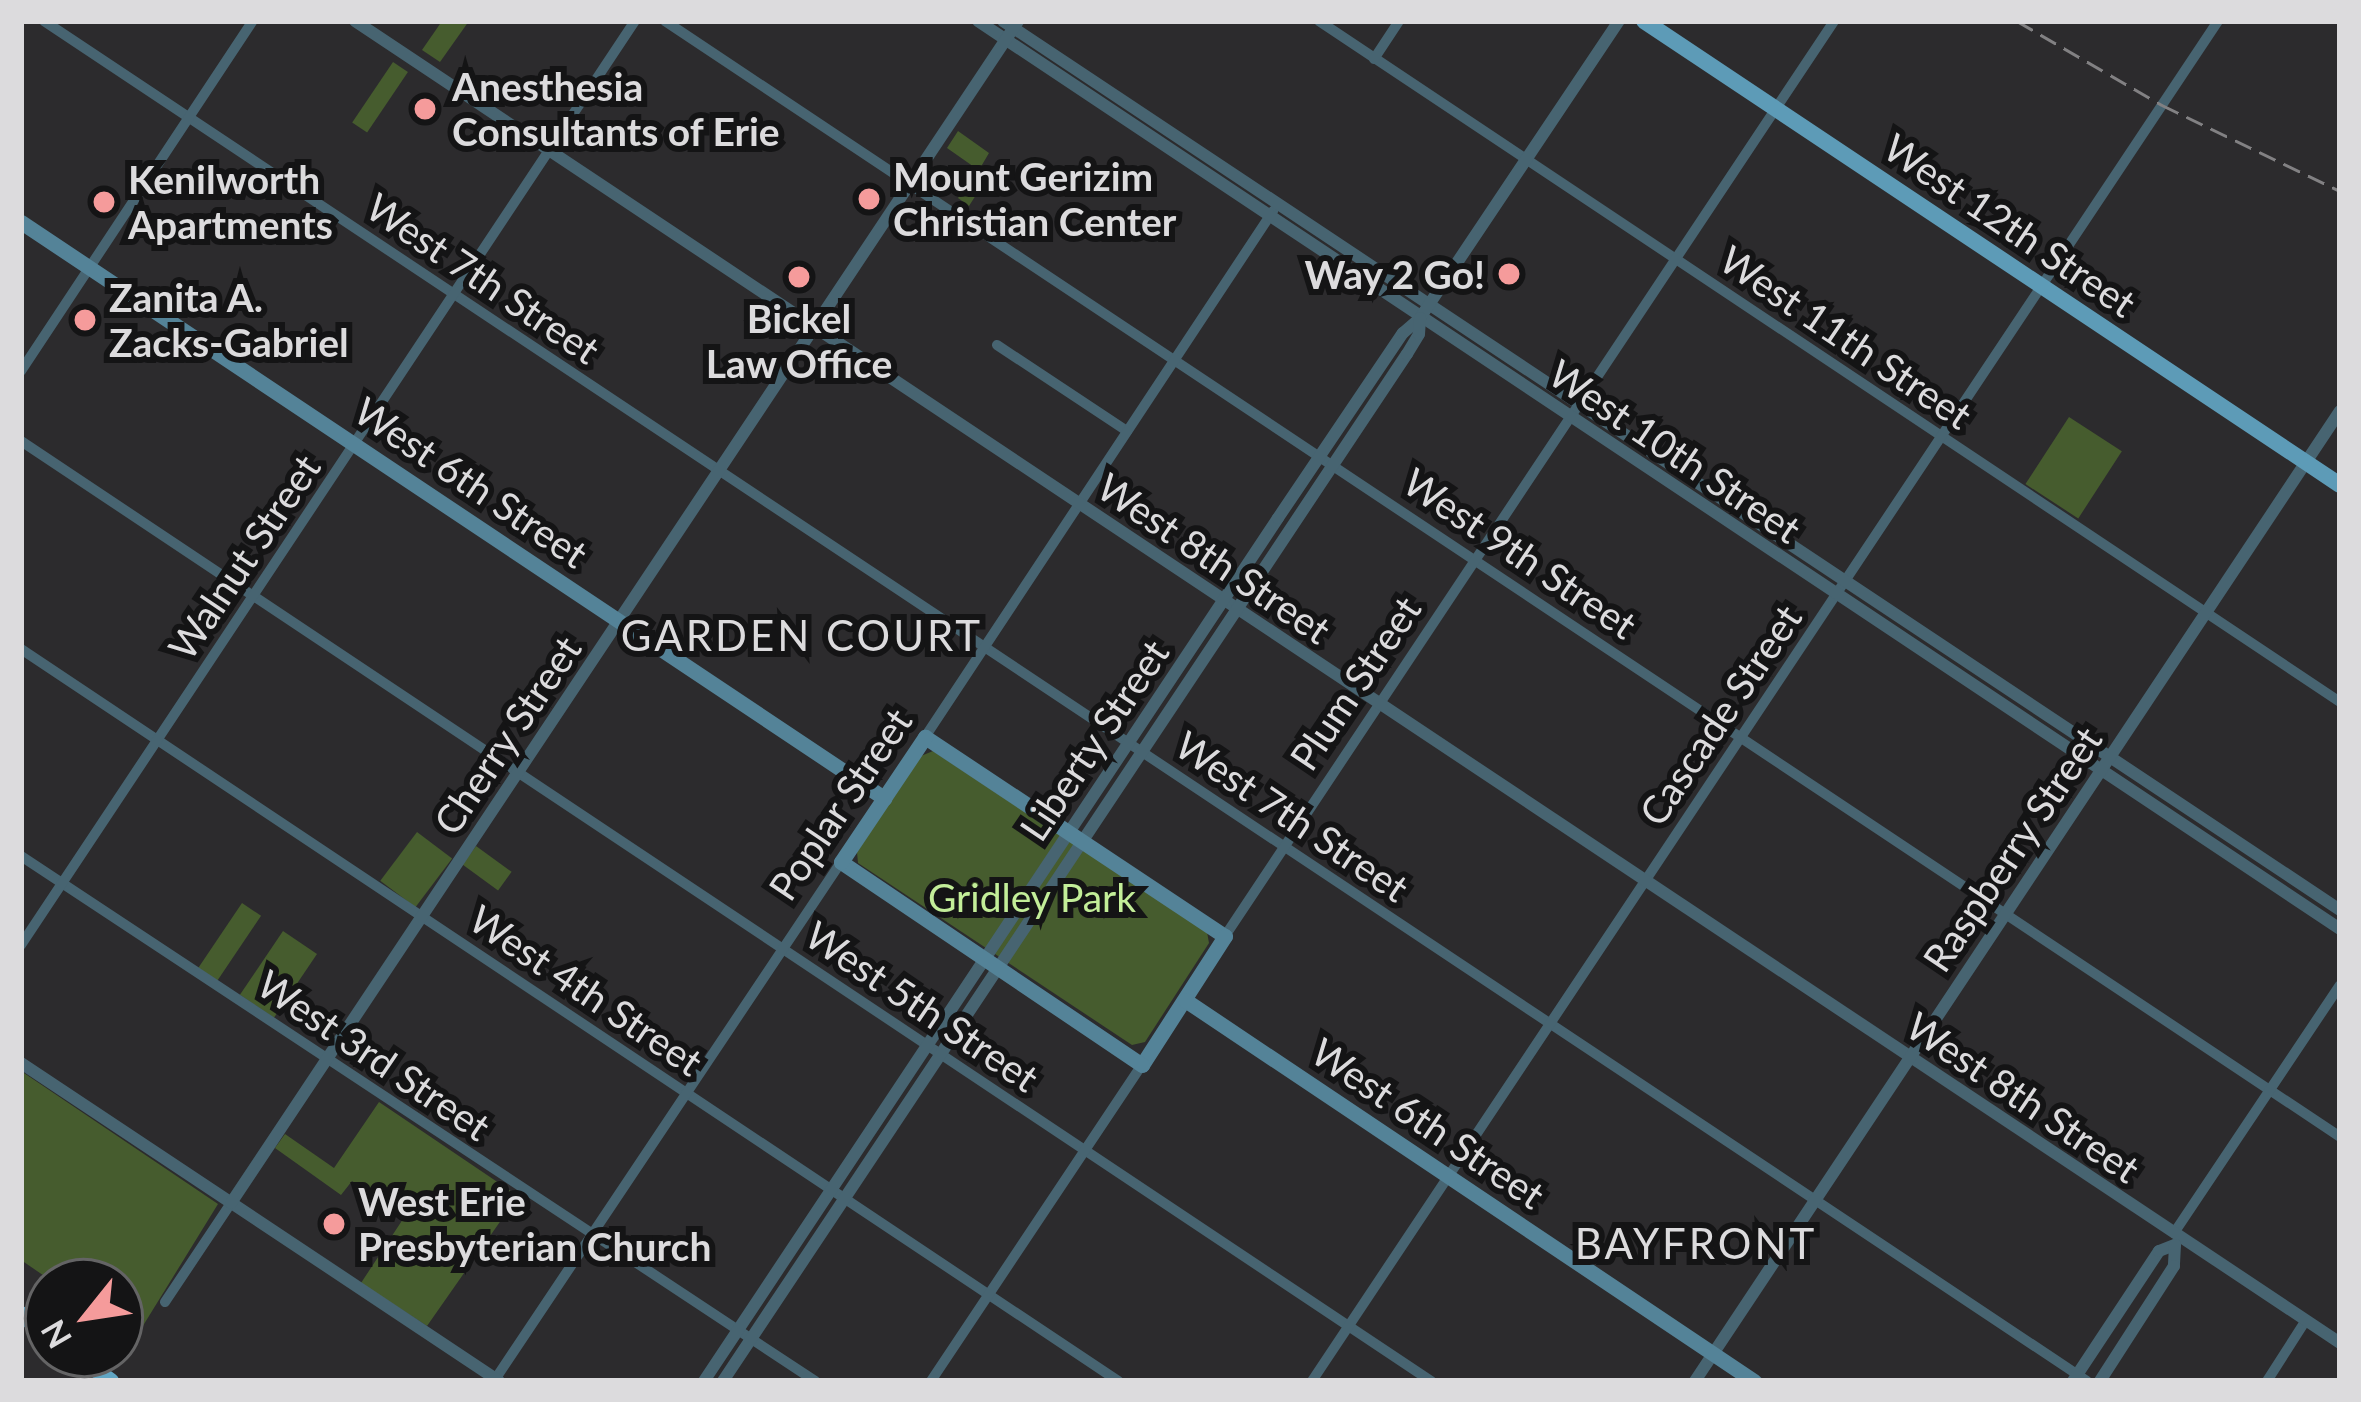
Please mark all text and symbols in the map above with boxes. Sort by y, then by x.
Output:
place label: Anesthesia Consultants of Erie [452,64,780,155]
marker: Anesthesia Consultants of Erie [409,93,441,125]
street label: West 12th Street [1875,124,2145,326]
place label: Mount Gerizim Christian Center [893,154,1176,245]
place label: Kenilworth Apartments [128,157,333,248]
street label: West 7th Street [358,183,608,373]
marker: Mount Gerizim Christian Center [856,186,882,212]
marker: Kenilworth Apartments [91,189,117,215]
street label: West 11th Street [1711,236,1981,438]
place label: Way 2 Go! [1304,251,1485,297]
marker: Way 2 Go! [1496,261,1522,287]
marker: Bickel Law Office [786,264,812,290]
place label: Zanita A. Zacks-Gabriel [109,275,349,366]
place label: Bickel Law Office [705,296,893,387]
marker: Zanita A. Zacks-Gabriel [72,307,98,333]
street label: West 10th Street [1540,350,1810,552]
street label: West 6th Street [346,387,596,577]
street label: Walnut Street [158,446,330,668]
street label: West 9th Street [1395,458,1645,648]
street label: West 8th Street [1089,463,1339,653]
street label: Plum Street [1280,587,1430,779]
street label: Cascade Street [1629,596,1811,834]
district label: GARDEN COURT [621,610,983,660]
street label: Cherry Street [423,627,591,843]
street label: Liberty Street [1010,630,1178,850]
street label: Poplar Street [759,699,921,909]
street label: Raspberry Street [1913,717,2111,981]
street label: West 7th Street [1167,721,1417,911]
park label: Gridley Park [927,874,1137,920]
street label: West 4th Street [461,895,711,1085]
street label: West 5th Street [797,911,1047,1101]
street label: West 3rd Street [249,960,499,1150]
street label: West 8th Street [1898,1002,2148,1192]
street label: West 6th Street [1303,1028,1553,1218]
place label: West Erie Presbyterian Church [358,1179,711,1270]
marker: West Erie Presbyterian Church [321,1211,347,1237]
district label: BAYFRONT [1575,1218,1817,1268]
north arrow [24,1258,144,1378]
text: N [32,1313,79,1356]

